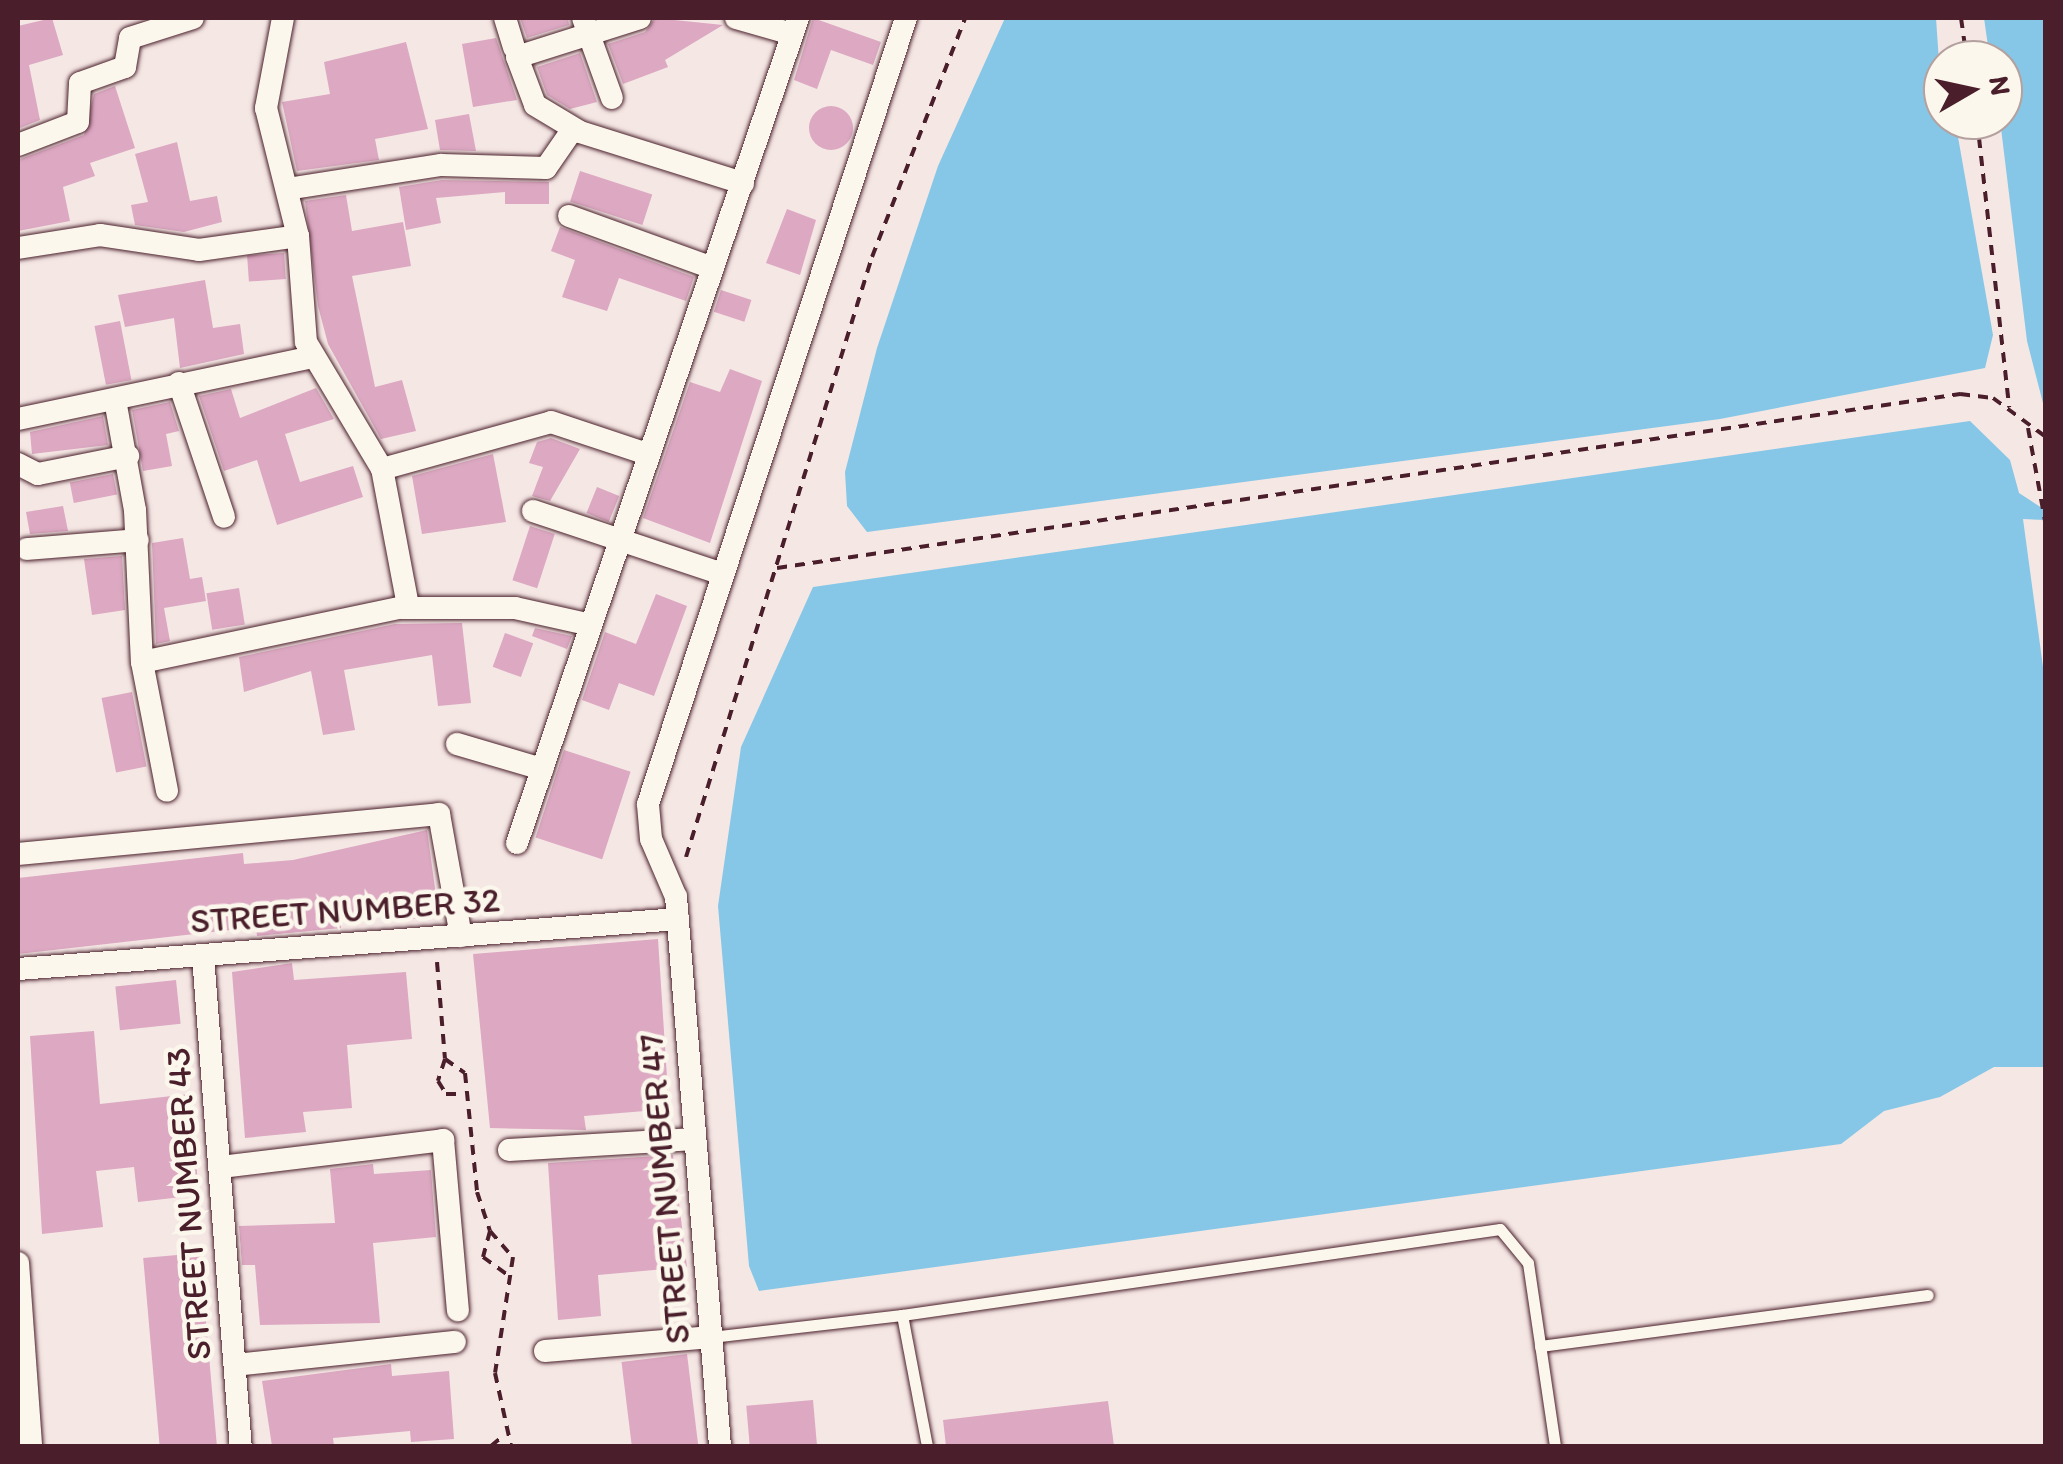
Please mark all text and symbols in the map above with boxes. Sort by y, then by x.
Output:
north arrow [1923,40,2023,140]
text: N [1982,74,2019,98]
street label: STREET NUMBER 32 [188,878,502,942]
street label: STREET NUMBER 47 [629,1032,699,1346]
street label: STREET NUMBER 43 [156,1046,220,1362]

